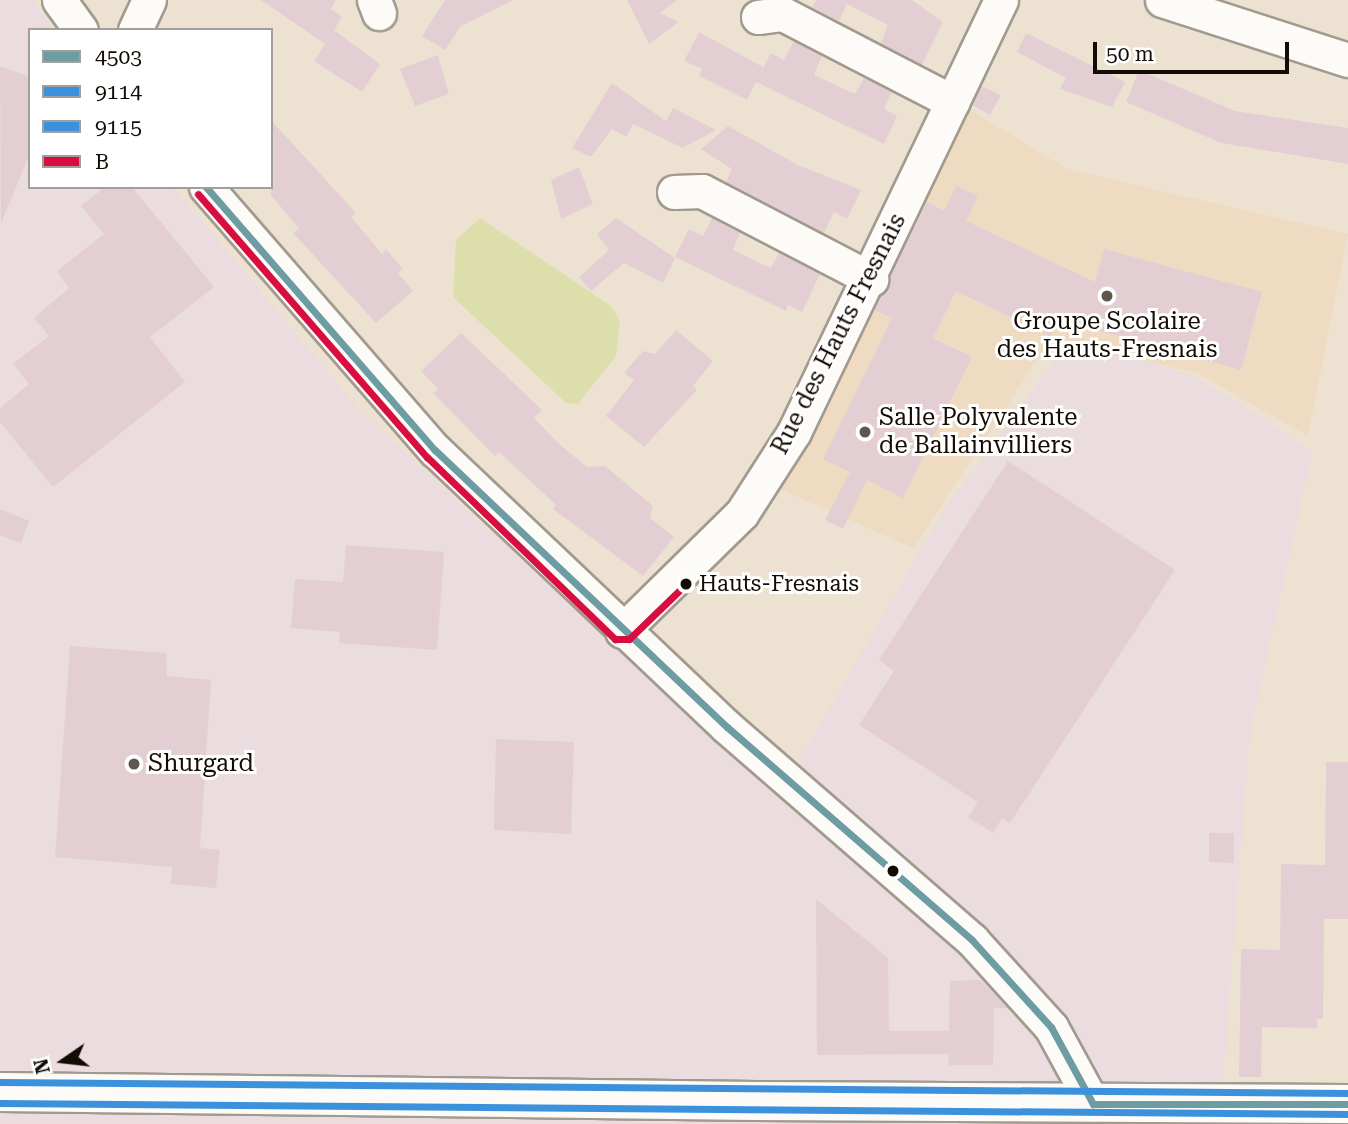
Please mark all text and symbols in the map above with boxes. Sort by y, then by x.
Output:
legend [28,28,273,189]
scale bar [1096,28,1292,72]
text: 50 m [1106,42,1154,66]
text: 4503 [95,45,142,69]
text: 9114 [95,80,142,104]
text: 9115 [95,115,142,139]
text: B [95,150,109,174]
street label: Rue des Hauts Fresnais [766,209,912,459]
marker: Groupe Scolaire des Hauts-Fresnais [1099,288,1115,304]
place label: Groupe Scolaire des Hauts-Fresnais [997,308,1217,364]
place label: Salle Polyvalente de Ballainvilliers [879,404,1077,460]
marker: Salle Polyvalente de Ballainvilliers [857,424,873,440]
place label: Hauts-Fresnais [699,571,859,597]
marker: Hauts-Fresnais [679,577,693,591]
place label: Shurgard [148,750,254,778]
marker: Shurgard [126,756,142,772]
unlabelled marker [886,864,900,878]
north arrow [28,1026,98,1096]
text: N [29,1056,55,1076]

